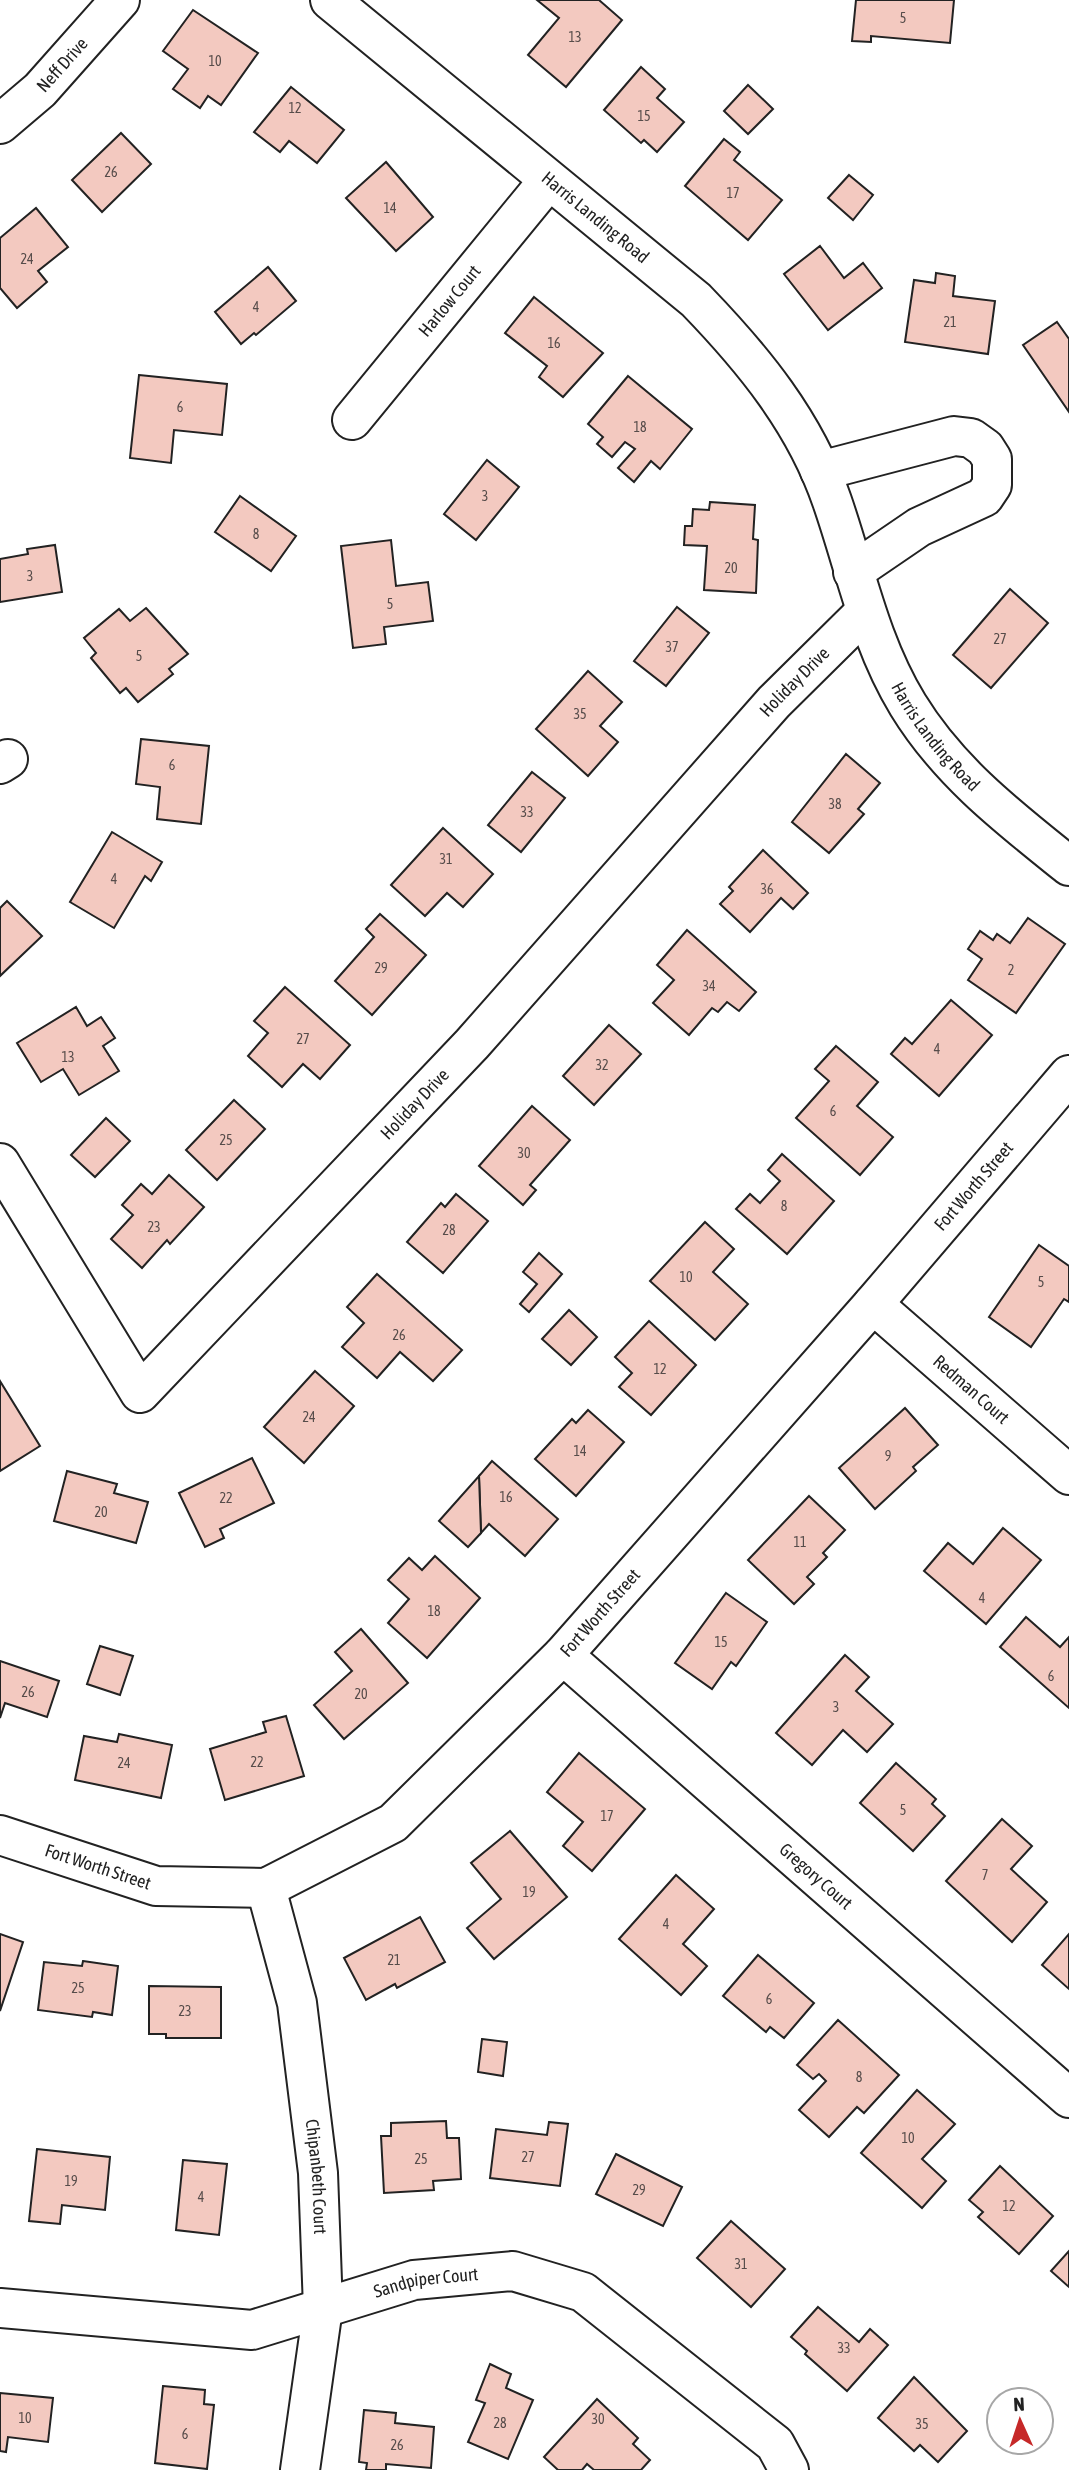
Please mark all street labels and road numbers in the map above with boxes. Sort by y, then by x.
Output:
street label: Neff Drive [32,33,92,96]
street label: Harris Landing Road [538,167,654,267]
street label: Harlow Court [414,261,485,340]
street label: Holiday Drive [755,642,833,721]
street label: Harris Landing Road [887,678,984,795]
street label: Holiday Drive [376,1064,453,1143]
street label: Fort Worth Street [930,1137,1017,1235]
street label: Redman Court [929,1350,1014,1428]
street label: Fort Worth Street [555,1564,644,1661]
street label: Fort Worth Street [42,1839,154,1894]
street label: Gregory Court [775,1839,857,1913]
street label: Chipanbeth Court [301,2118,331,2235]
street label: Sandpiper Court [371,2263,479,2302]

